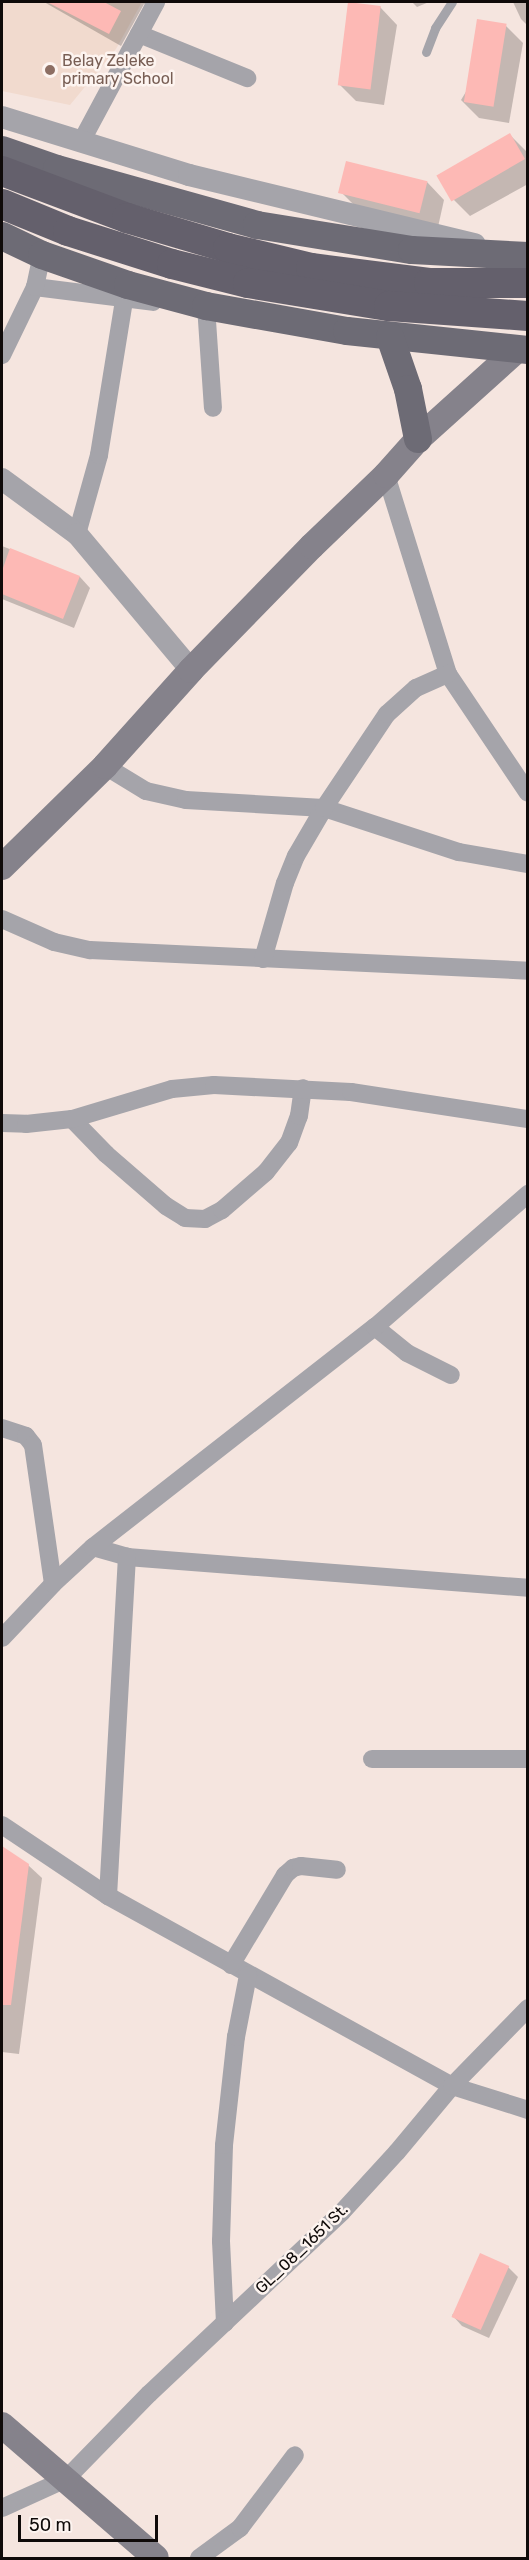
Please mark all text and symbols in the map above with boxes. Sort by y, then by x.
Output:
place label: Belay Zeleke primary School [62,51,174,89]
marker: Belay Zeleke primary School [43,63,57,77]
street label: GL_08_1651 St. [252,2200,352,2298]
scale bar [21,2503,160,2541]
text: 50 m [29,2514,72,2536]

